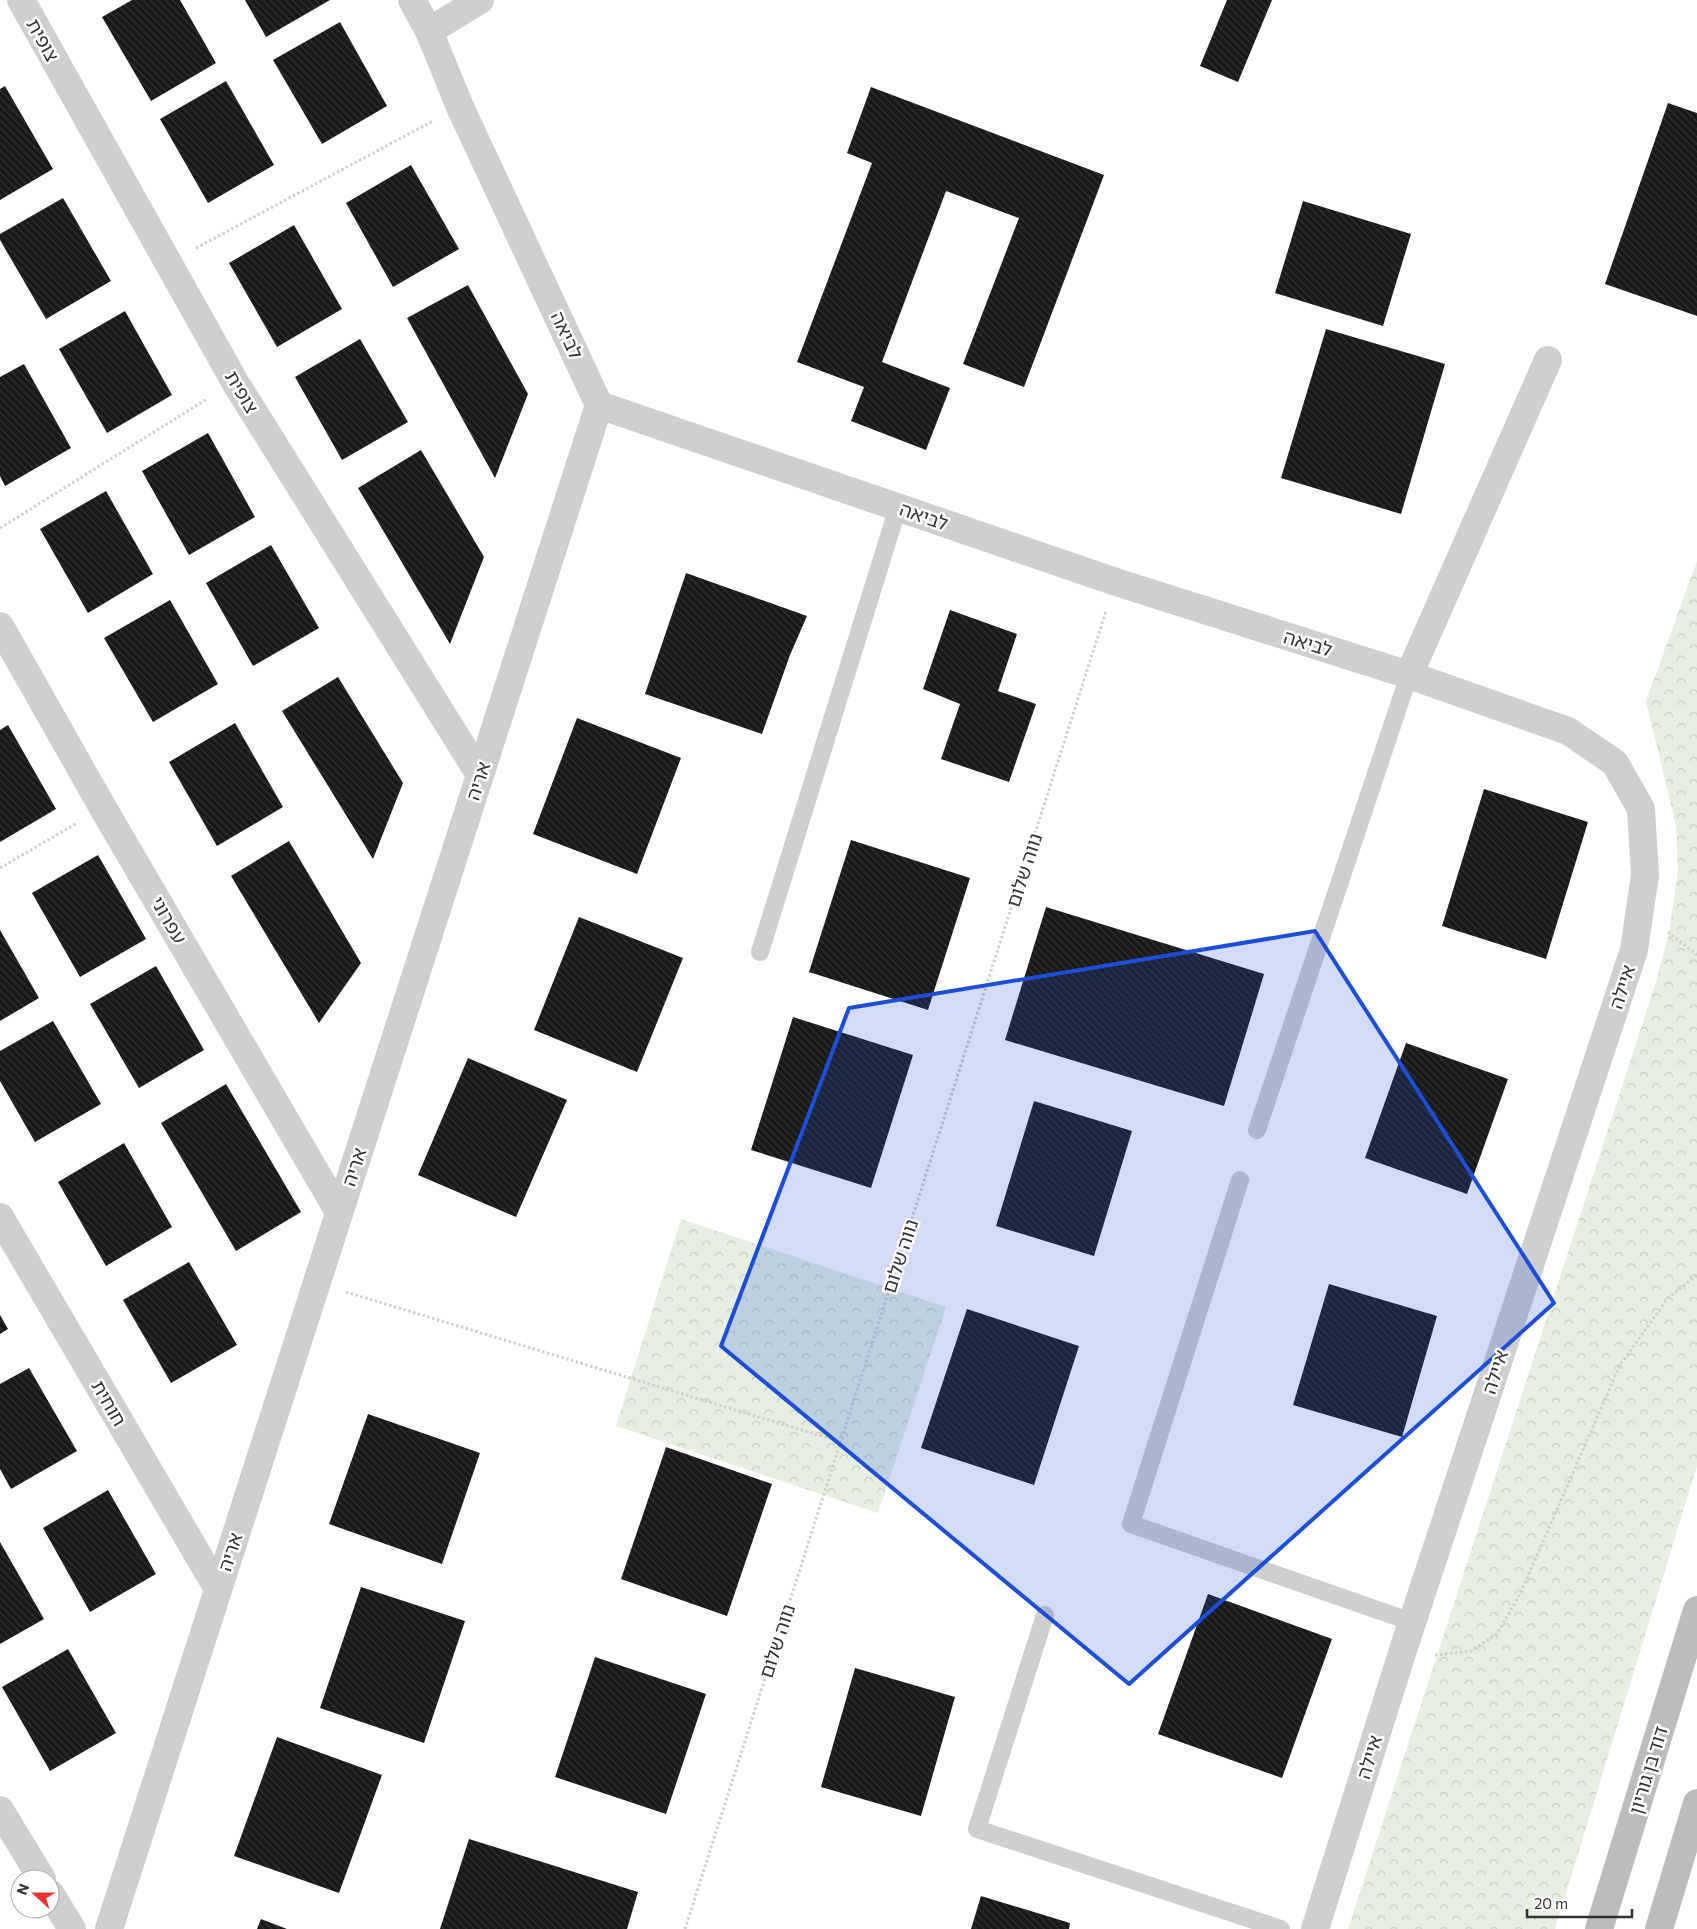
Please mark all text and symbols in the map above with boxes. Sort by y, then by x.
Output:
street label: צופית [22,14,65,65]
street label: לביאה [547,307,588,362]
street label: צופית [221,366,264,417]
street label: לביאה [897,497,951,534]
street label: לביאה [1281,624,1335,661]
street label: אריה [461,759,495,803]
street label: נווה שלום [1001,830,1046,910]
street label: עפרוני [147,892,192,948]
street label: איילה [1604,962,1639,1012]
street label: אריה [337,1145,371,1189]
street label: נווה שלום [877,1216,922,1296]
street label: איילה [1477,1347,1512,1397]
street label: חוחית [87,1376,132,1430]
street label: אריה [213,1530,247,1574]
street label: נווה שלום [754,1601,799,1681]
street label: דוד בן גוריון [1623,1723,1672,1817]
street label: איילה [1351,1732,1386,1782]
north arrow [10,1869,60,1919]
text: N [13,1881,32,1897]
scale bar [1527,1886,1632,1918]
text: 20 m [1534,1894,1568,1912]

